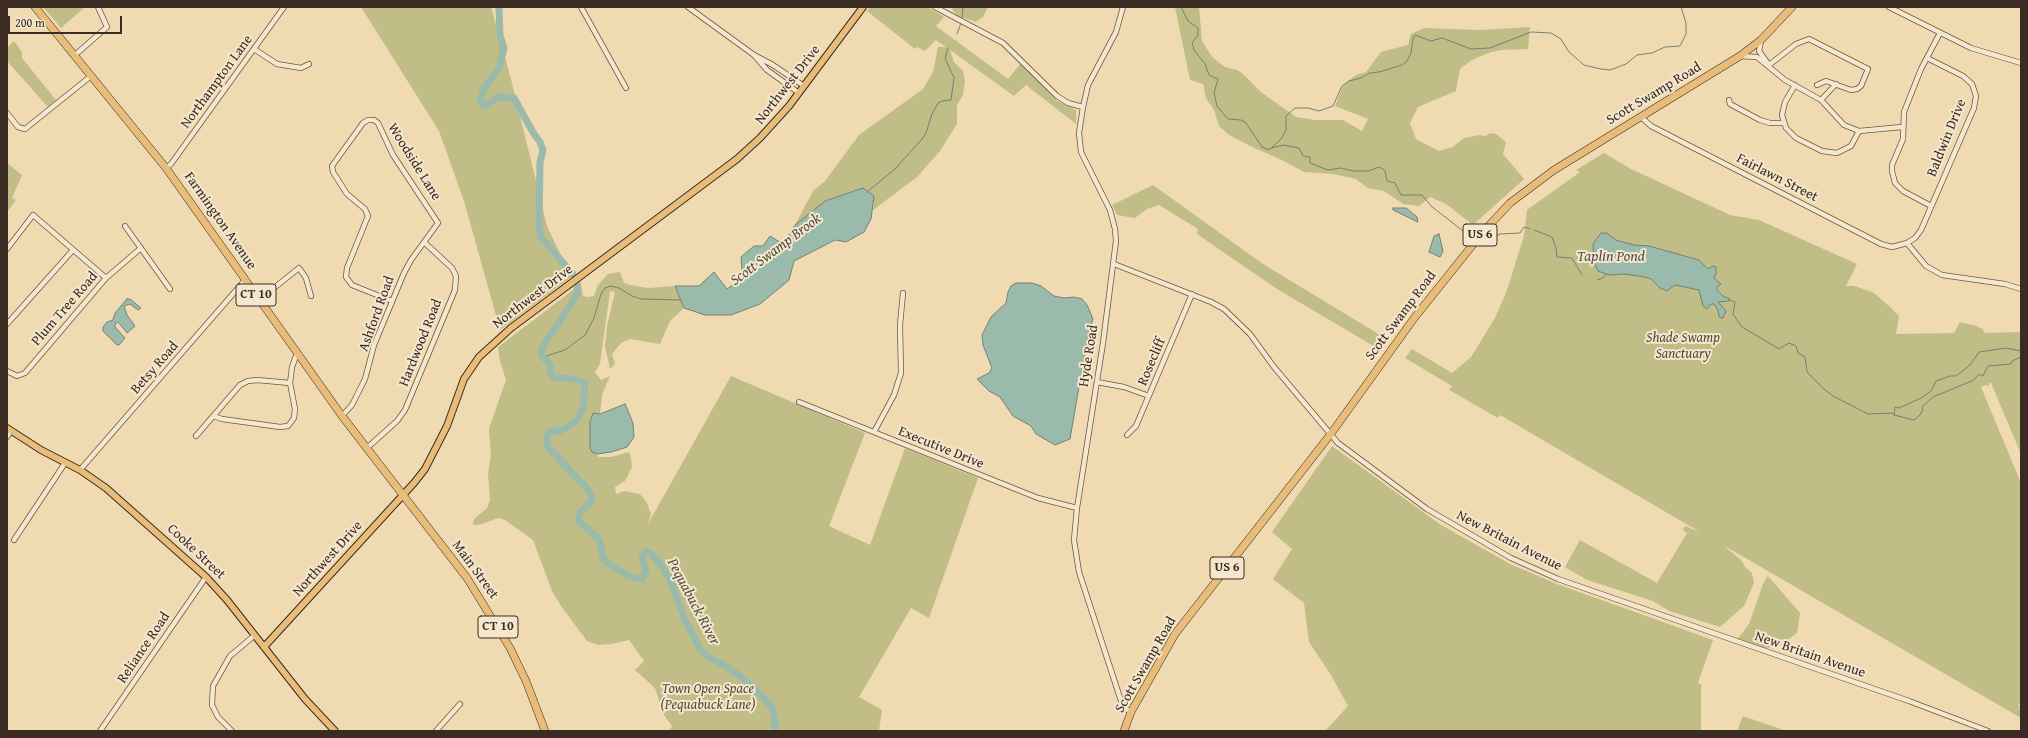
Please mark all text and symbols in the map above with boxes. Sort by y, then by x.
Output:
scale bar [10,8,124,34]
text: 200 m [15,14,45,31]
street label: Northampton Lane [177,32,257,132]
street label: Northwest Drive [752,42,824,128]
street label: Scott Swamp Road [1604,59,1704,129]
street label: Baldwin Drive [1924,97,1970,179]
street label: Woodside Lane [384,120,444,204]
street label: Fairlawn Street [1733,150,1821,206]
street label: Farmington Avenue [180,169,260,273]
water label: Scott Swamp Brook [727,210,825,290]
road number: US 6 [1463,224,1497,246]
water label: Taplin Pond [1577,248,1645,266]
street label: Northwest Drive [490,261,576,333]
street label: Scott Swamp Road [1362,268,1440,364]
street label: Plum Tree Road [28,269,102,349]
street label: Ashford Road [356,274,398,354]
road number: CT 10 [236,284,276,306]
street label: Hardwood Road [396,297,446,389]
street label: Hyde Road [1076,324,1102,388]
park label: Shade Swamp Sanctuary [1646,330,1720,362]
street label: Rosecliff [1134,336,1170,388]
street label: Betsy Road [128,338,182,398]
street label: Executive Drive [896,423,986,473]
street label: New Britain Avenue [1454,507,1564,575]
street label: Northwest Drive [290,518,366,600]
street label: Cooke Street [163,521,229,583]
street label: Main Street [448,537,502,603]
water label: Pequabuck River [663,556,723,648]
road number: US 6 [1210,557,1244,579]
street label: Reliance Road [114,609,174,687]
street label: Scott Swamp Road [1112,614,1180,716]
road number: CT 10 [478,616,518,638]
street label: New Britain Avenue [1753,628,1867,682]
park label: Town Open Space (Pequabuck Lane) [661,681,755,714]

